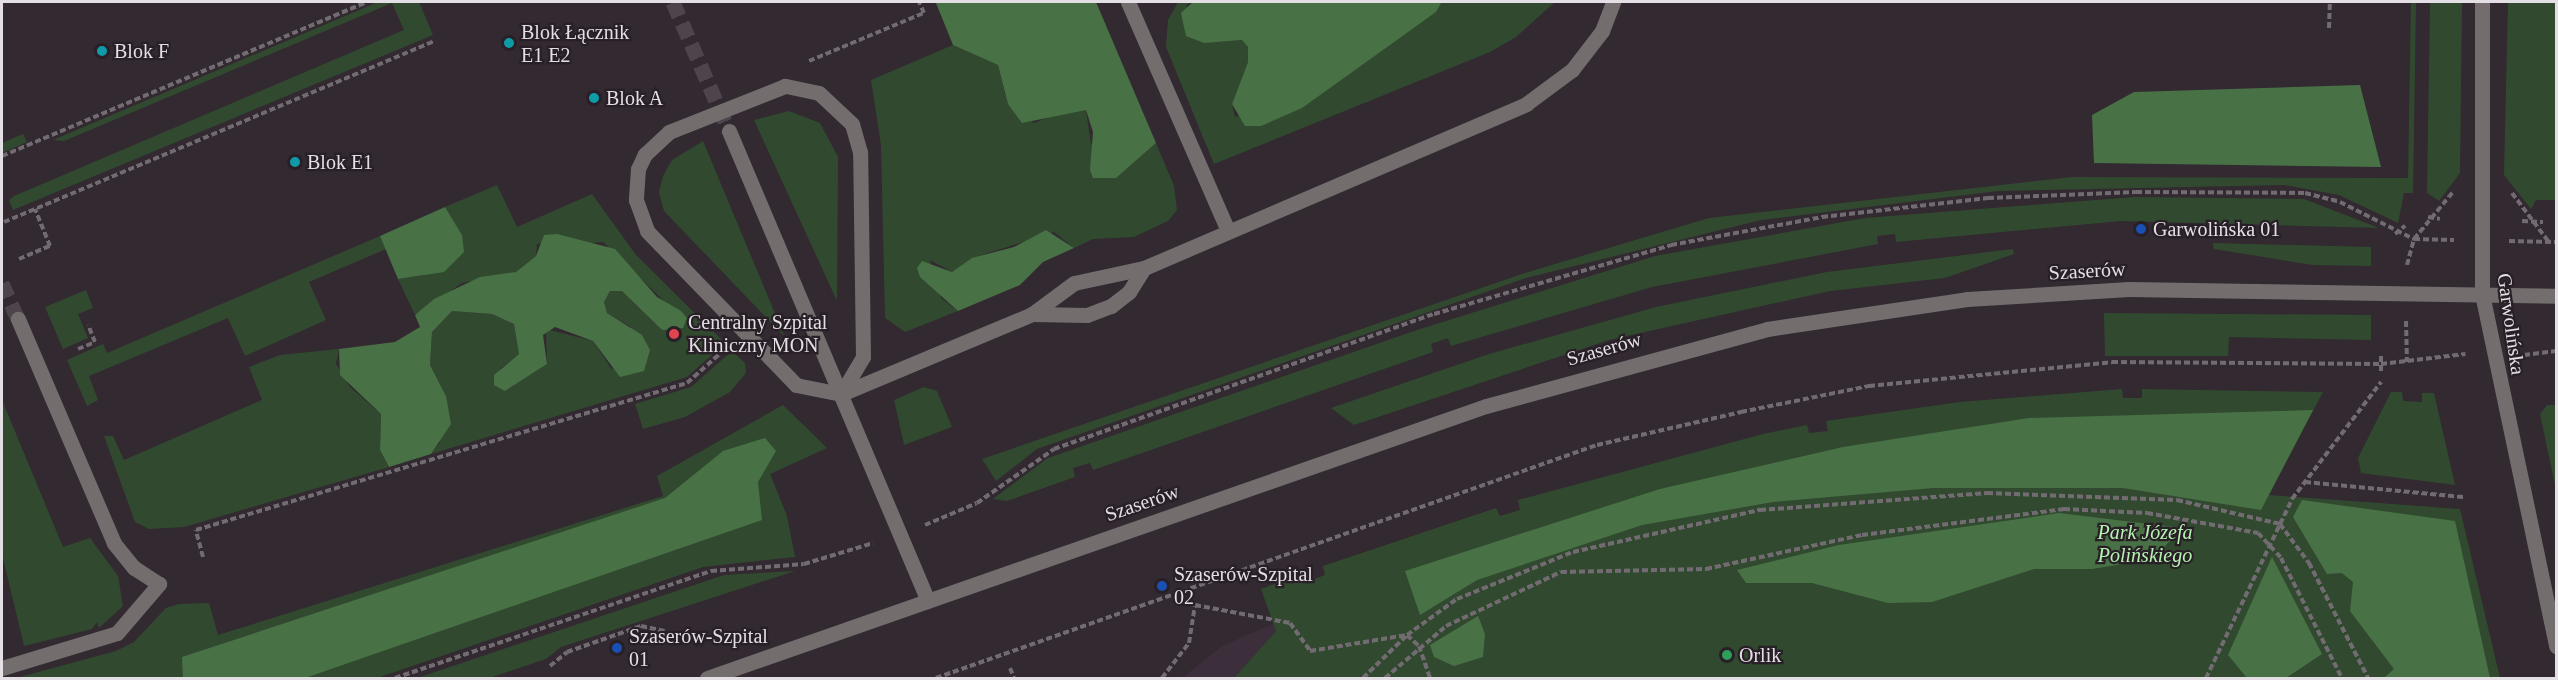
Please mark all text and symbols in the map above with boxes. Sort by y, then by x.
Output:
place label: Blok Łącznik E1 E2 [521,20,629,67]
marker: Blok Łącznik E1 E2 [502,36,516,50]
place label: Blok F [114,39,169,63]
marker: Blok F [95,44,109,58]
place label: Blok A [606,86,664,110]
marker: Blok A [587,91,601,105]
place label: Blok E1 [307,150,373,174]
marker: Blok E1 [288,155,302,169]
place label: Garwolińska 01 [2153,217,2280,241]
marker: Garwolińska 01 [2134,222,2148,236]
street label: Szaserów [2048,257,2126,285]
street label: Garwolińska [2492,272,2530,376]
place label: Centralny Szpital Kliniczny MON [688,310,827,357]
marker: Centralny Szpital Kliniczny MON [665,325,683,343]
street label: Szaserów [1564,327,1644,371]
street label: Szaserów [1102,479,1182,527]
park label: Park Józefa Polińskiego [2098,521,2192,568]
place label: Szaserów-Szpital 02 [1174,562,1313,609]
marker: Szaserów-Szpital 02 [1155,579,1169,593]
place label: Szaserów-Szpital 01 [629,624,768,671]
marker: Szaserów-Szpital 01 [610,641,624,655]
place label: Orlik [1739,643,1781,667]
marker: Orlik [1720,648,1734,662]

